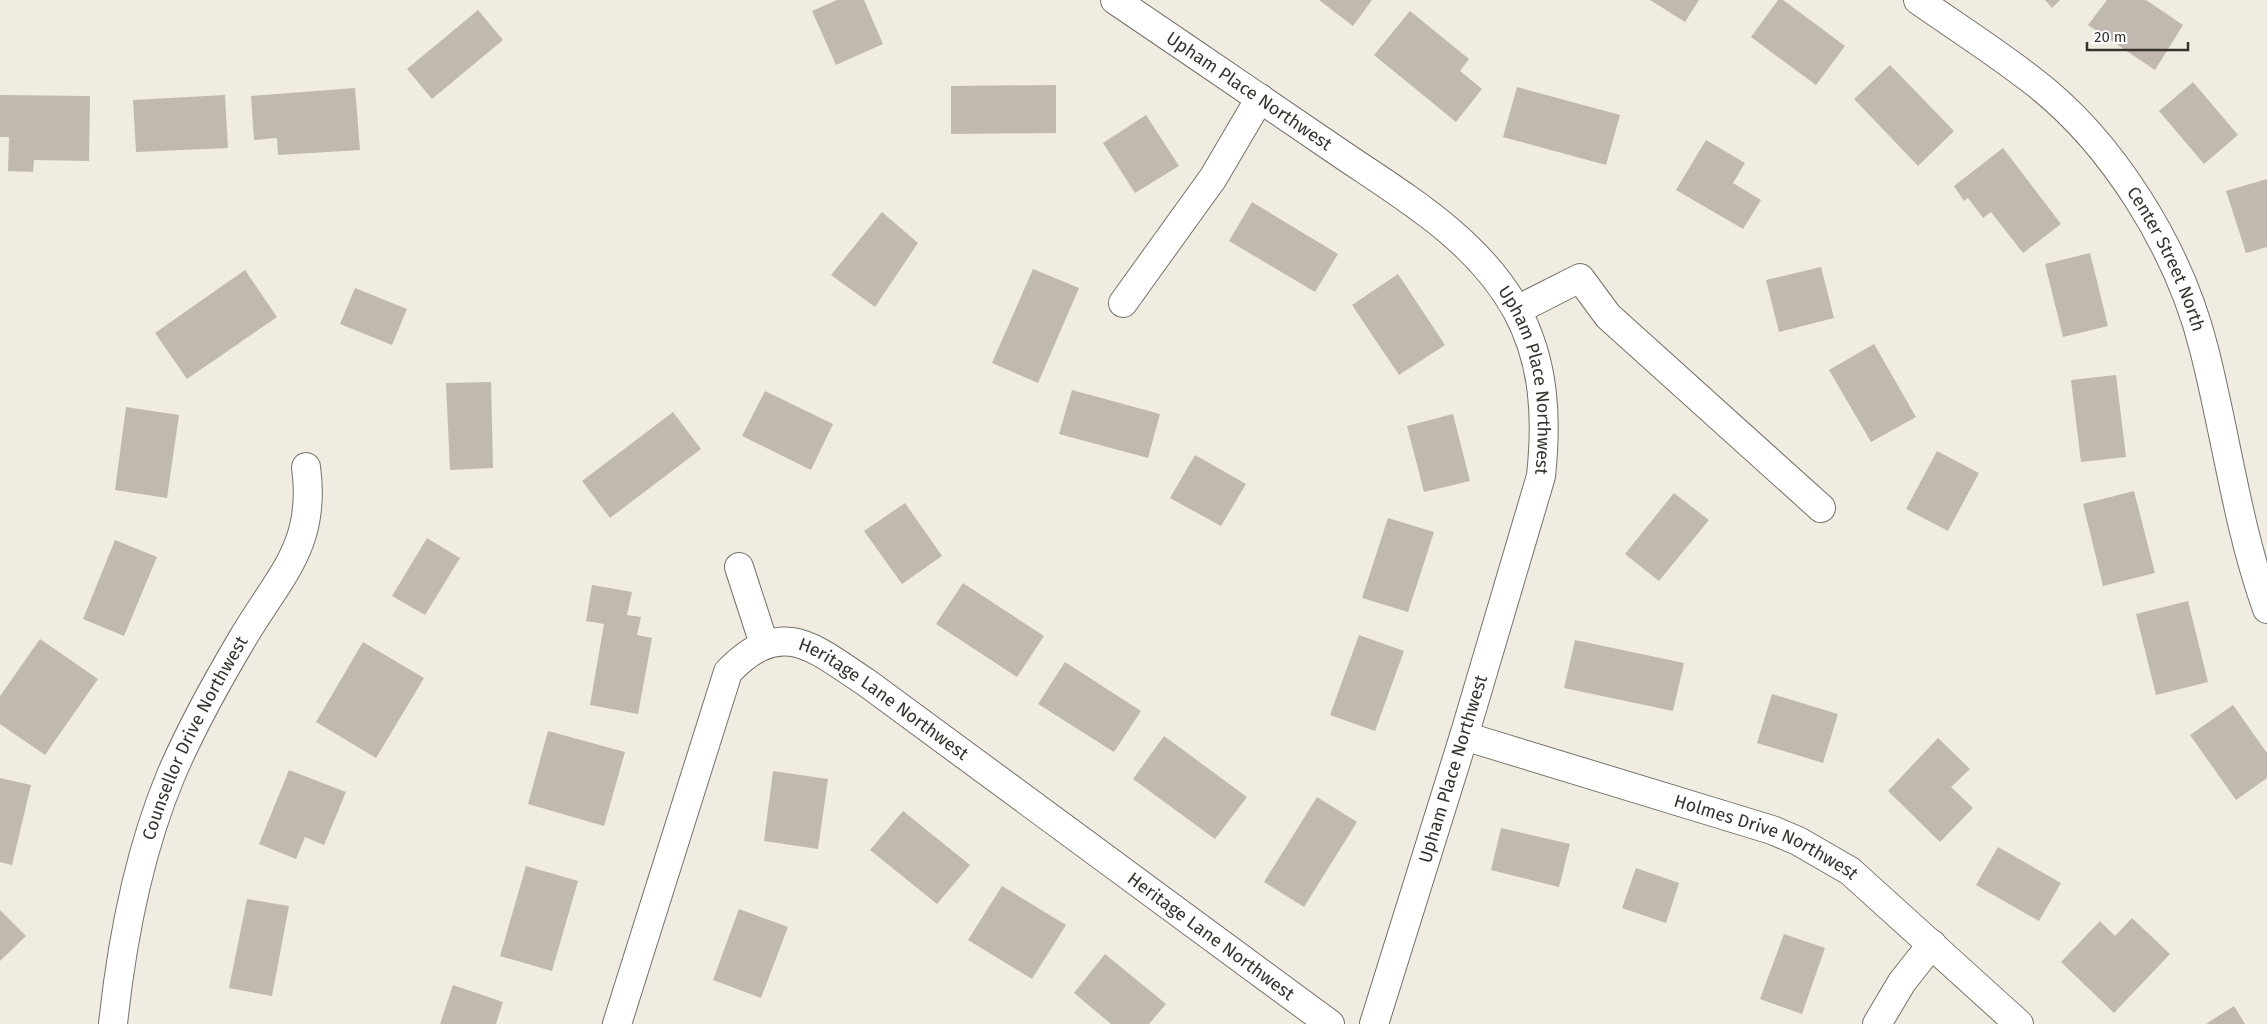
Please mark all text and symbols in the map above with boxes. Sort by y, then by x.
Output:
scale bar [2087,20,2188,52]
street label: Upham Place Northwest [1162,27,1337,156]
text: 20 m [2094,28,2127,46]
street label: Center Street North [2122,182,2210,334]
street label: Upham Place Northwest [1493,281,1555,476]
street label: Counsellor Drive Northwest [137,632,253,843]
street label: Heritage Lane Northwest [795,633,973,765]
street label: Upham Place Northwest [1414,672,1492,866]
street label: Holmes Drive Northwest [1671,790,1863,885]
street label: Heritage Lane Northwest [1123,868,1299,1005]

